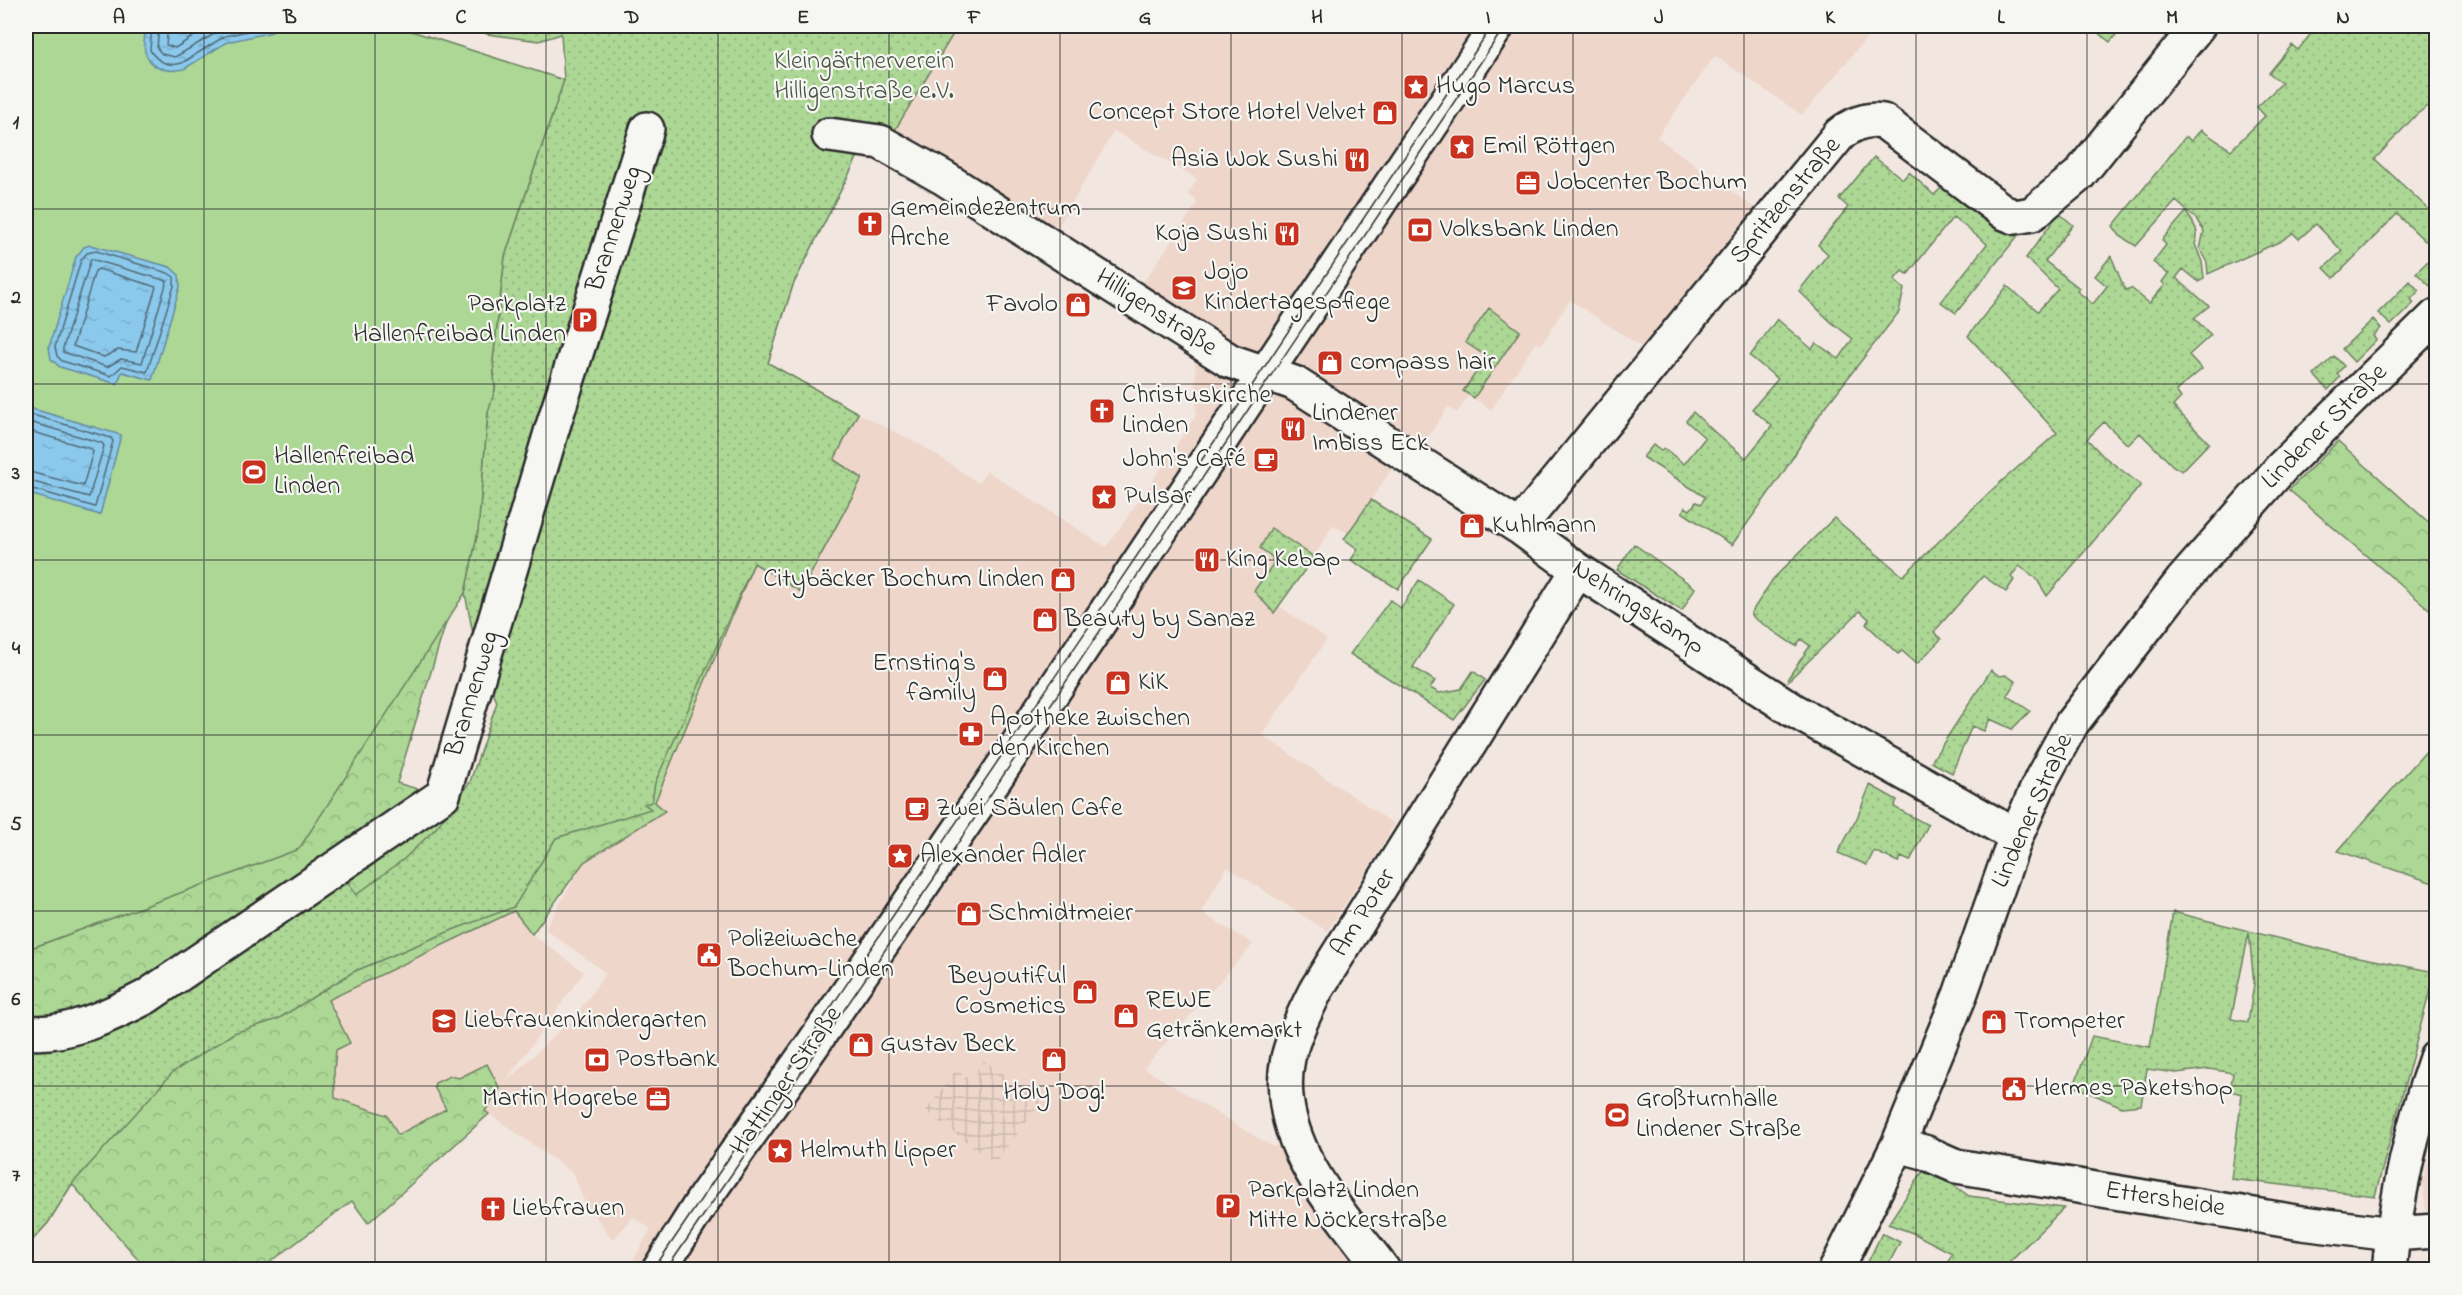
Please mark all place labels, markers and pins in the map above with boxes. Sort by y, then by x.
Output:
place label: Hugo Marcus [1436,68,1575,106]
place icon: Hugo Marcus [1401,72,1431,102]
place label: Concept Store Hotel Velvet [1088,94,1366,132]
shop icon: Concept Store Hotel Velvet [1370,98,1400,128]
place label: Emil Röttgen [1482,128,1615,166]
place icon: Emil Röttgen [1447,132,1477,162]
place label: Asia Wok Sushi [1171,141,1338,179]
restaurant icon: Asia Wok Sushi [1342,145,1372,175]
place label: Jobcenter Bochum [1547,164,1747,202]
office icon: Jobcenter Bochum [1513,168,1543,198]
place label: Gemeindezentrum Arche [890,190,1081,258]
church icon: Gemeindezentrum Arche [855,209,885,239]
place label: Volksbank Linden [1439,211,1619,249]
place label: Koja Sushi [1155,215,1268,253]
bank icon: Volksbank Linden [1405,215,1435,245]
restaurant icon: Koja Sushi [1272,219,1302,249]
place label: Jojo Kindertagespflege [1204,254,1390,322]
school or university icon: Jojo Kindertagespflege [1169,273,1199,303]
place label: Parkplatz Hallenfreibad Linden [353,286,566,354]
place label: Favolo [985,286,1058,324]
shop icon: Favolo [1063,290,1093,320]
parking icon: Parkplatz Hallenfreibad Linden [570,305,600,335]
place label: compass hair [1350,344,1496,382]
shop icon: compass hair [1315,348,1345,378]
place label: Christuskirche Linden [1122,377,1271,445]
place label: Lindener Imbiss Eck [1312,395,1429,463]
church icon: Christuskirche Linden [1087,396,1117,426]
restaurant icon: Lindener Imbiss Eck [1278,414,1308,444]
place label: Hallenfreibad Linden [274,438,415,506]
place label: John's Café [1122,441,1246,479]
cafe icon: John's Café [1251,445,1281,475]
sports icon: Hallenfreibad Linden [239,457,269,487]
place label: Pulsar [1124,478,1193,516]
place icon: Pulsar [1089,482,1119,512]
place label: Kuhlmann [1492,507,1596,545]
shop icon: Kuhlmann [1457,511,1487,541]
place label: King Kebap [1226,541,1340,579]
restaurant icon: King Kebap [1192,545,1222,575]
place label: Citybäcker Bochum Linden [763,561,1044,599]
shop icon: Citybäcker Bochum Linden [1048,565,1078,595]
place label: Beauty by Sanaz [1063,601,1255,639]
shop icon: Beauty by Sanaz [1030,605,1060,635]
place label: Ernsting's family [872,645,976,713]
shop icon: Ernsting's family [980,664,1010,694]
place label: KiK [1138,664,1168,702]
shop icon: KiK [1103,668,1133,698]
place label: Apotheke zwischen den Kirchen [990,700,1190,768]
pharmacy icon: Apotheke zwischen den Kirchen [956,719,986,749]
place label: Zwei Säulen Cafe [936,790,1123,828]
cafe icon: Zwei Säulen Cafe [902,794,932,824]
place label: Alexander Adler [920,837,1087,875]
place icon: Alexander Adler [885,841,915,871]
place label: Schmidtmeier [988,895,1134,933]
shop icon: Schmidtmeier [954,899,984,929]
place label: Polizeiwache Bochum-Linden [727,921,894,989]
public building icon: Polizeiwache Bochum-Linden [694,940,724,970]
place label: Beyoutiful Cosmetics [948,958,1066,1026]
shop icon: Beyoutiful Cosmetics [1070,977,1100,1007]
place label: REWE Getränkemarkt [1146,982,1302,1050]
shop icon: REWE Getränkemarkt [1111,1001,1141,1031]
place label: Liebfrauenkindergarten [464,1002,707,1040]
place label: Trompeter [2014,1003,2126,1041]
school or university icon: Liebfrauenkindergarten [429,1006,459,1036]
shop icon: Trompeter [1979,1007,2009,1037]
place label: Gustav Beck [880,1026,1016,1064]
shop icon: Gustav Beck [846,1030,876,1060]
place label: Postbank [616,1041,718,1079]
bank icon: Postbank [582,1045,612,1075]
shop icon: Holy Dog! [1039,1045,1069,1075]
place label: Hermes Paketshop [2034,1070,2233,1108]
place label: Holy Dog! [1003,1074,1105,1112]
public building icon: Hermes Paketshop [1999,1074,2029,1104]
place label: Martin Hogrebe [482,1080,638,1118]
place label: Großturnhalle Lindener Straße [1636,1081,1802,1149]
office icon: Martin Hogrebe [643,1084,673,1114]
sports icon: Großturnhalle Lindener Straße [1602,1100,1632,1130]
place label: Helmuth Lipper [800,1132,957,1170]
place icon: Helmuth Lipper [765,1136,795,1166]
place label: Parkplatz Linden Mitte Nöckerstraße [1248,1172,1447,1240]
place label: Liebfrauen [512,1190,624,1228]
parking icon: Parkplatz Linden Mitte Nöckerstraße [1213,1191,1243,1221]
church icon: Liebfrauen [478,1194,508,1224]

